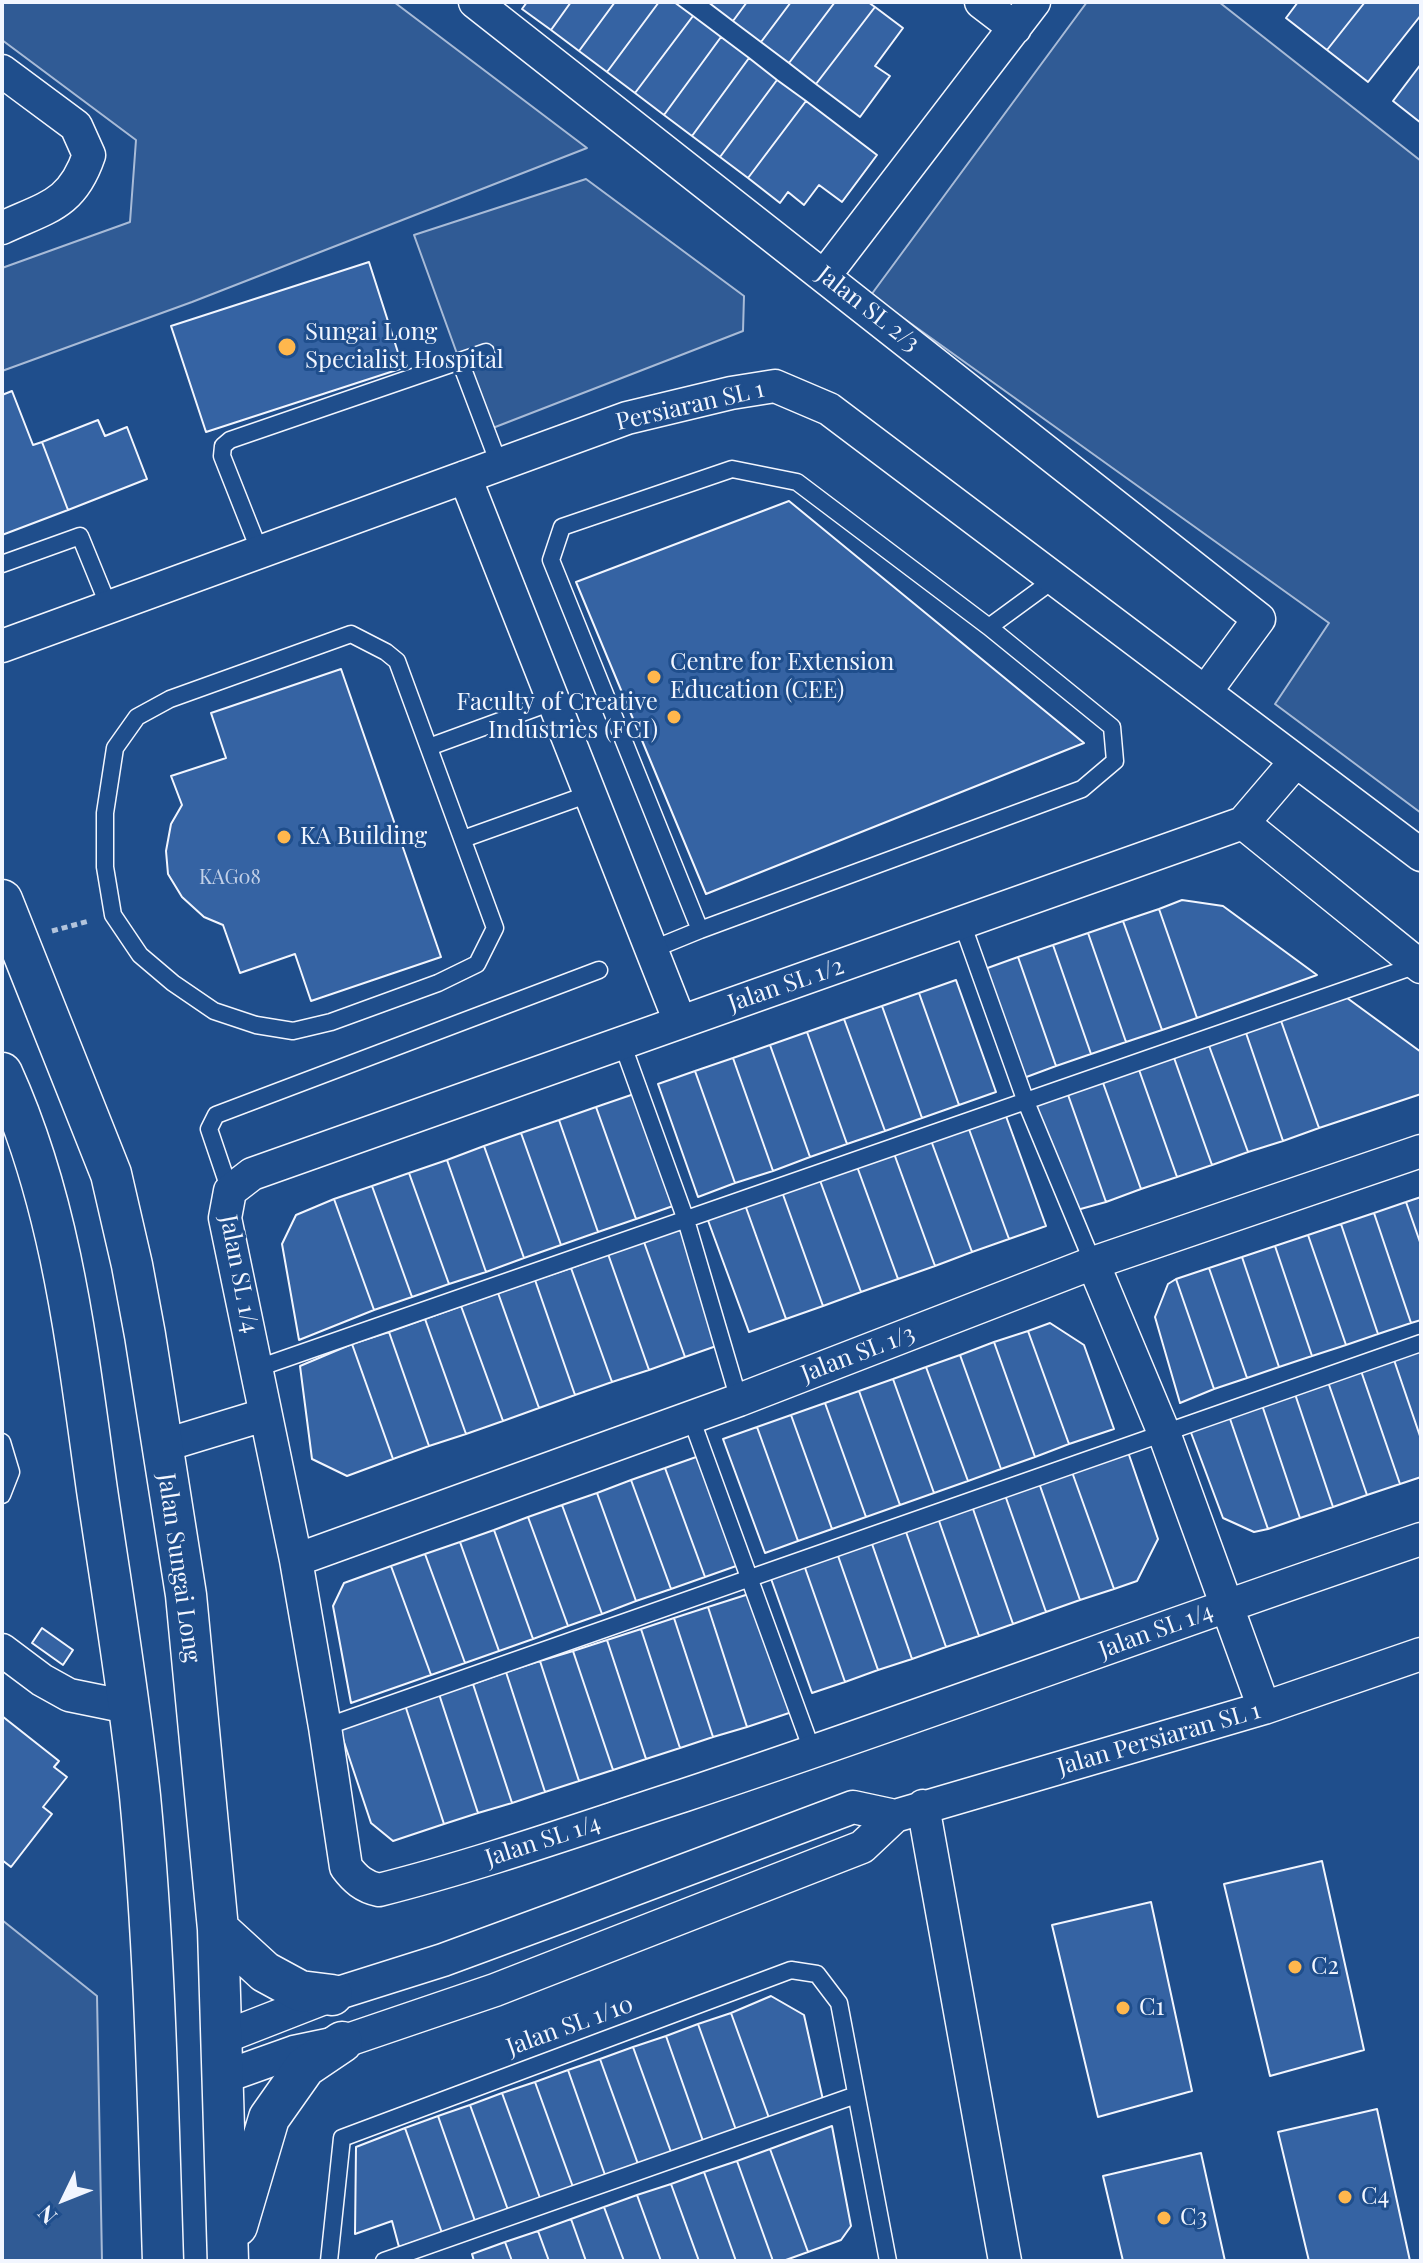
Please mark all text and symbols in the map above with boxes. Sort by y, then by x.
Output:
street label: Jalan SL 2/3 [811,260,925,358]
place label: Sungai Long Specialist Hospital [305,319,504,375]
marker: Sungai Long Specialist Hospital [276,336,298,358]
street label: Persiaran SL 1 [613,375,767,437]
place label: Centre for Extension Education (CEE) [670,649,894,705]
marker: Centre for Extension Education (CEE) [645,668,663,686]
place label: Faculty of Creative Industries (FCI) [457,689,658,745]
marker: Faculty of Creative Industries (FCI) [665,708,683,726]
place label: KA Building [300,823,427,851]
marker: KA Building [275,828,293,846]
house number: KAG08 [199,866,261,890]
street label: Jalan SL 1/2 [724,952,848,1018]
street label: Jalan SL 1/4 [213,1213,265,1335]
street label: Jalan SL 1/3 [797,1319,919,1389]
street label: Jalan Sungai Long [151,1472,207,1664]
street label: Jalan SL 1/4 [1095,1597,1217,1665]
street label: Jalan Persiaran SL 1 [1054,1696,1264,1782]
street label: Jalan SL 1/4 [482,1809,604,1873]
place label: C2 [1311,1953,1339,1981]
marker: C2 [1286,1958,1304,1976]
street label: Jalan SL 1/10 [503,1990,637,2062]
place label: C1 [1139,1994,1164,2022]
marker: C1 [1114,1999,1132,2017]
north arrow [24,2159,104,2239]
place label: C4 [1361,2183,1389,2211]
marker: C4 [1336,2188,1354,2206]
text: N [30,2199,63,2231]
place label: C3 [1180,2204,1207,2232]
marker: C3 [1155,2209,1173,2227]

